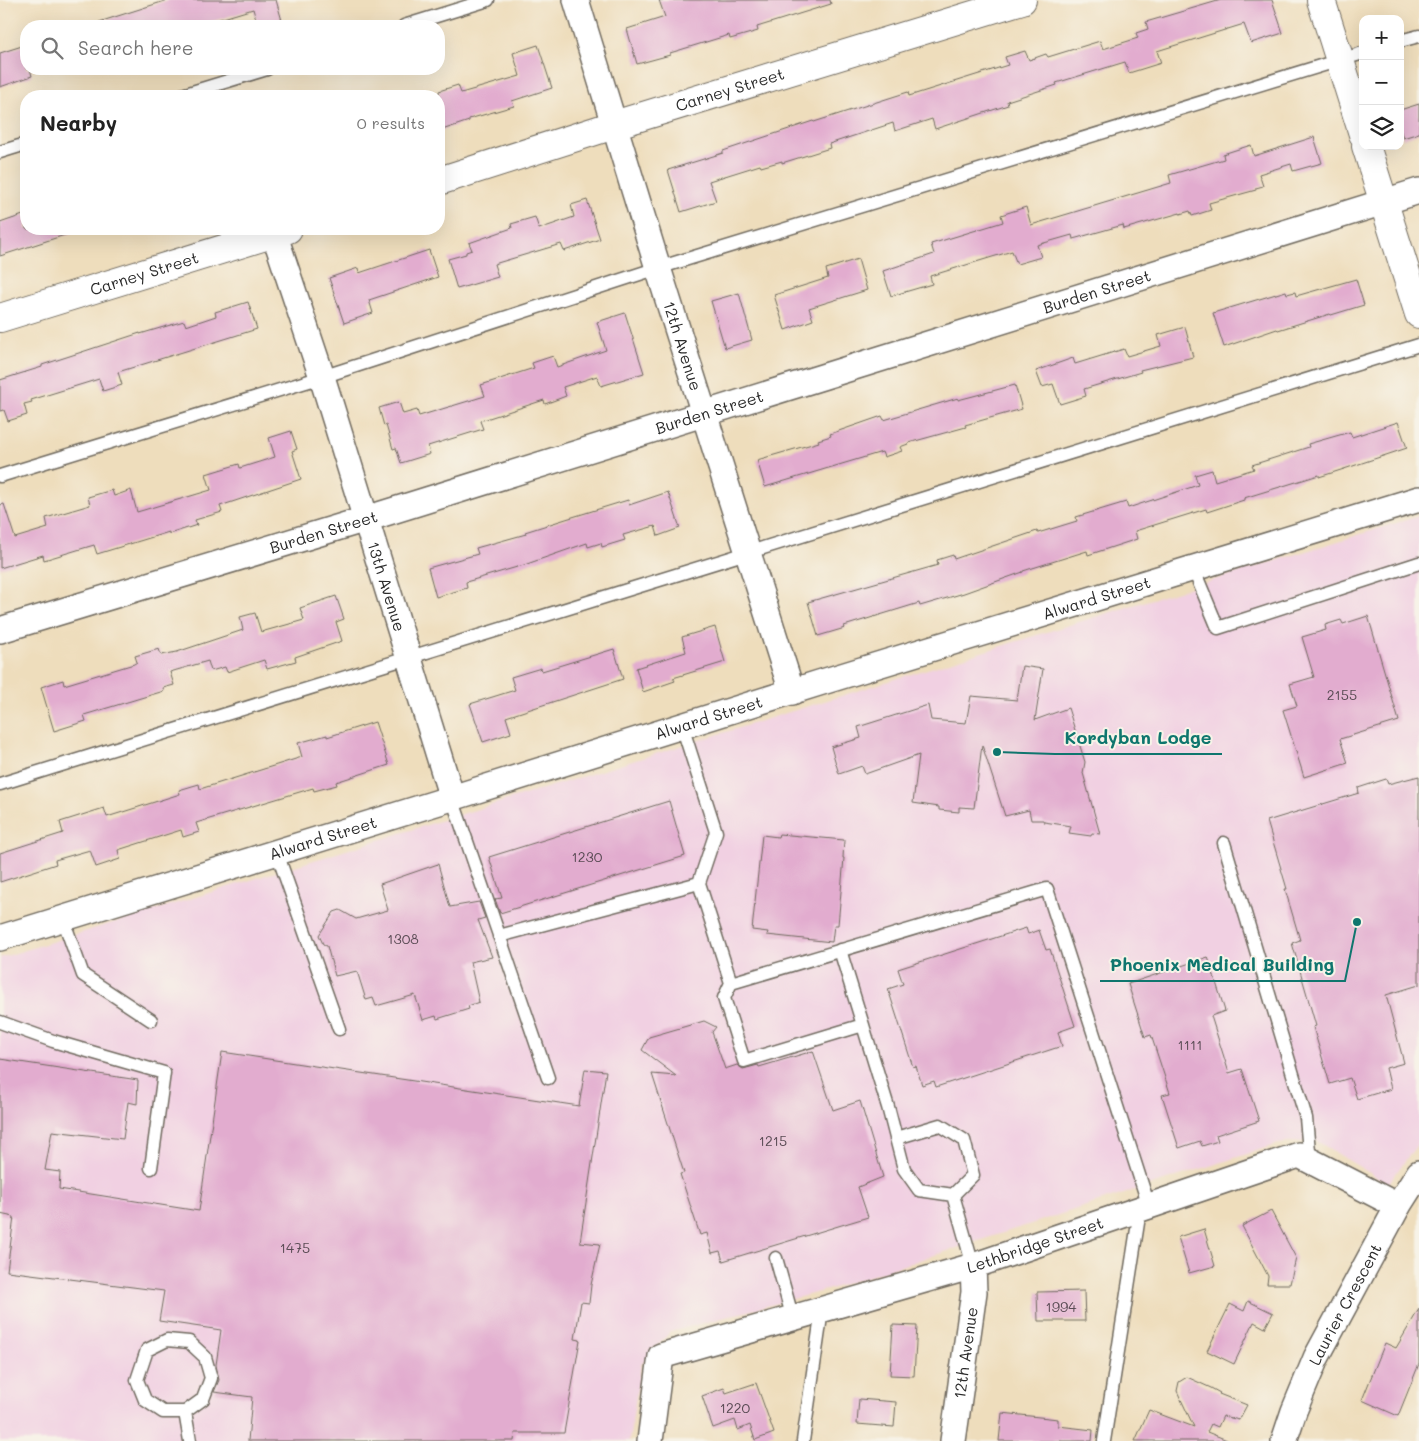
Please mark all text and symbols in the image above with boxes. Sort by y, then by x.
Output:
map controls [1359,15,1404,150]
button: + [1359,15,1404,60]
search box [20,20,445,75]
icon: search [38,34,66,62]
text: Search here [78,35,194,60]
button: − [1359,60,1404,105]
street label: Carney Street [673,62,787,116]
button: layers [1359,105,1404,150]
text: Nearby [40,109,117,136]
text: 0 results [357,112,425,133]
street label: Carney Street [87,246,201,300]
street label: Burden Street [1040,264,1153,318]
street label: 12th Avenue [659,298,707,393]
street label: Burden Street [653,385,766,438]
street label: Burden Street [267,505,380,558]
street label: 13th Avenue [363,539,411,634]
street label: Alward Street [1040,571,1153,624]
house number: 2155 [1327,685,1357,704]
street label: Alward Street [652,690,765,744]
callout: Kordyban Lodge [1055,721,1222,754]
text: Kordyban Lodge [1065,725,1212,749]
street label: Alward Street [266,811,379,864]
house number: 1230 [572,847,603,866]
house number: 1308 [387,929,419,948]
callout: Phoenix Medical Building [1100,948,1345,981]
text: Phoenix Medical Building [1110,952,1335,976]
house number: 1111 [1177,1035,1203,1054]
house number: 1215 [759,1131,787,1150]
street label: Lethbridge Street [964,1211,1106,1277]
house number: 1475 [280,1238,310,1257]
street label: Laurier Crescent [1303,1239,1386,1368]
house number: 1994 [1045,1297,1077,1316]
street label: 12th Avenue [948,1305,982,1400]
house number: 1220 [720,1398,751,1417]

